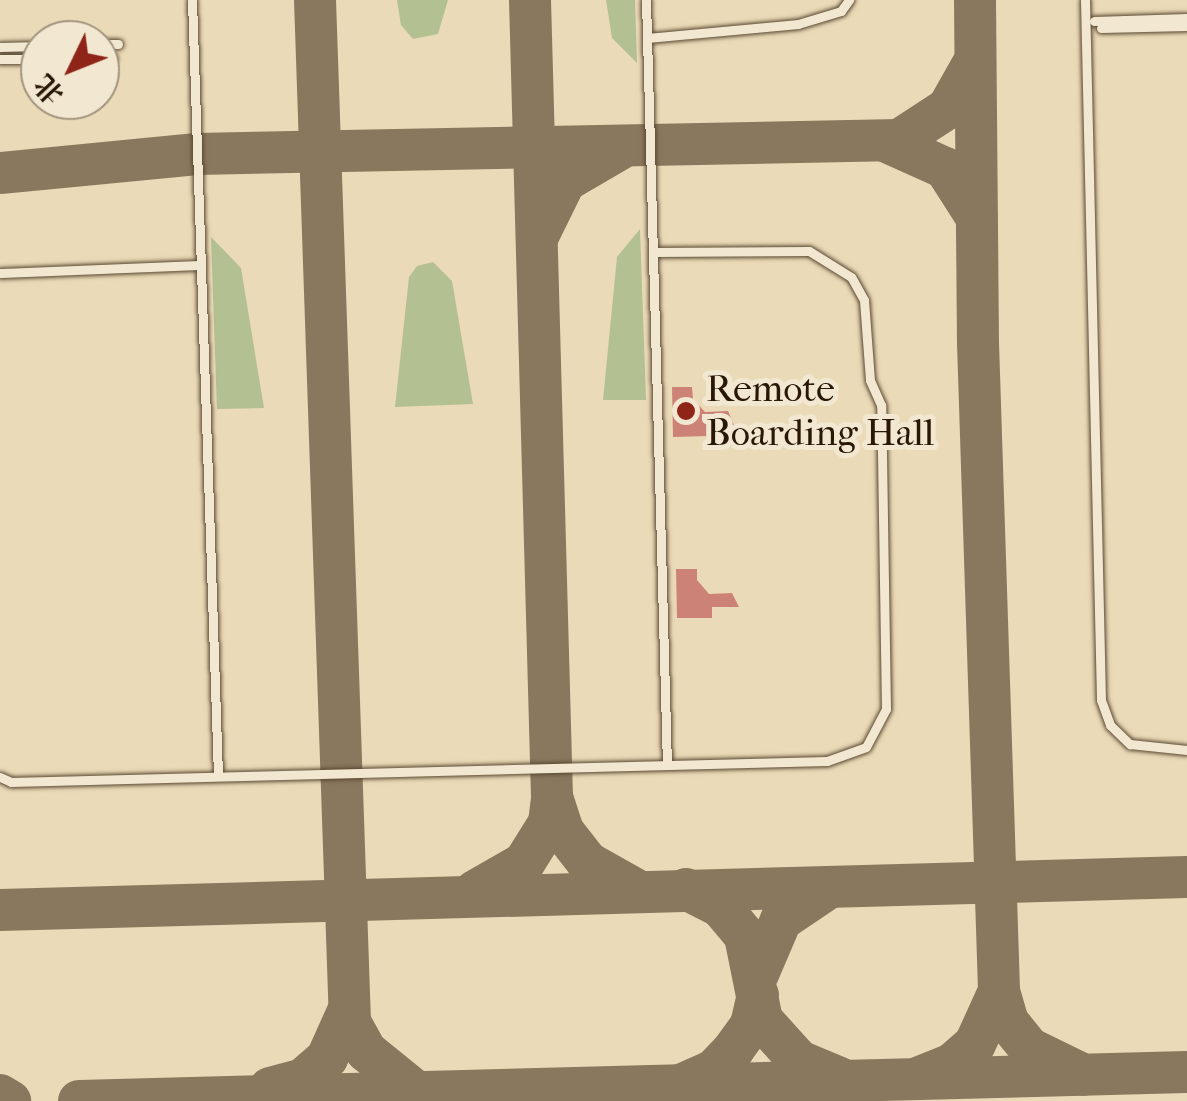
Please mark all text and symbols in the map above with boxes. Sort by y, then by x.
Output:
north arrow [20,20,120,120]
text: 北 [28,68,71,111]
place label: Remote Boarding Hall [706,366,934,456]
marker: Remote Boarding Hall [675,400,697,422]

